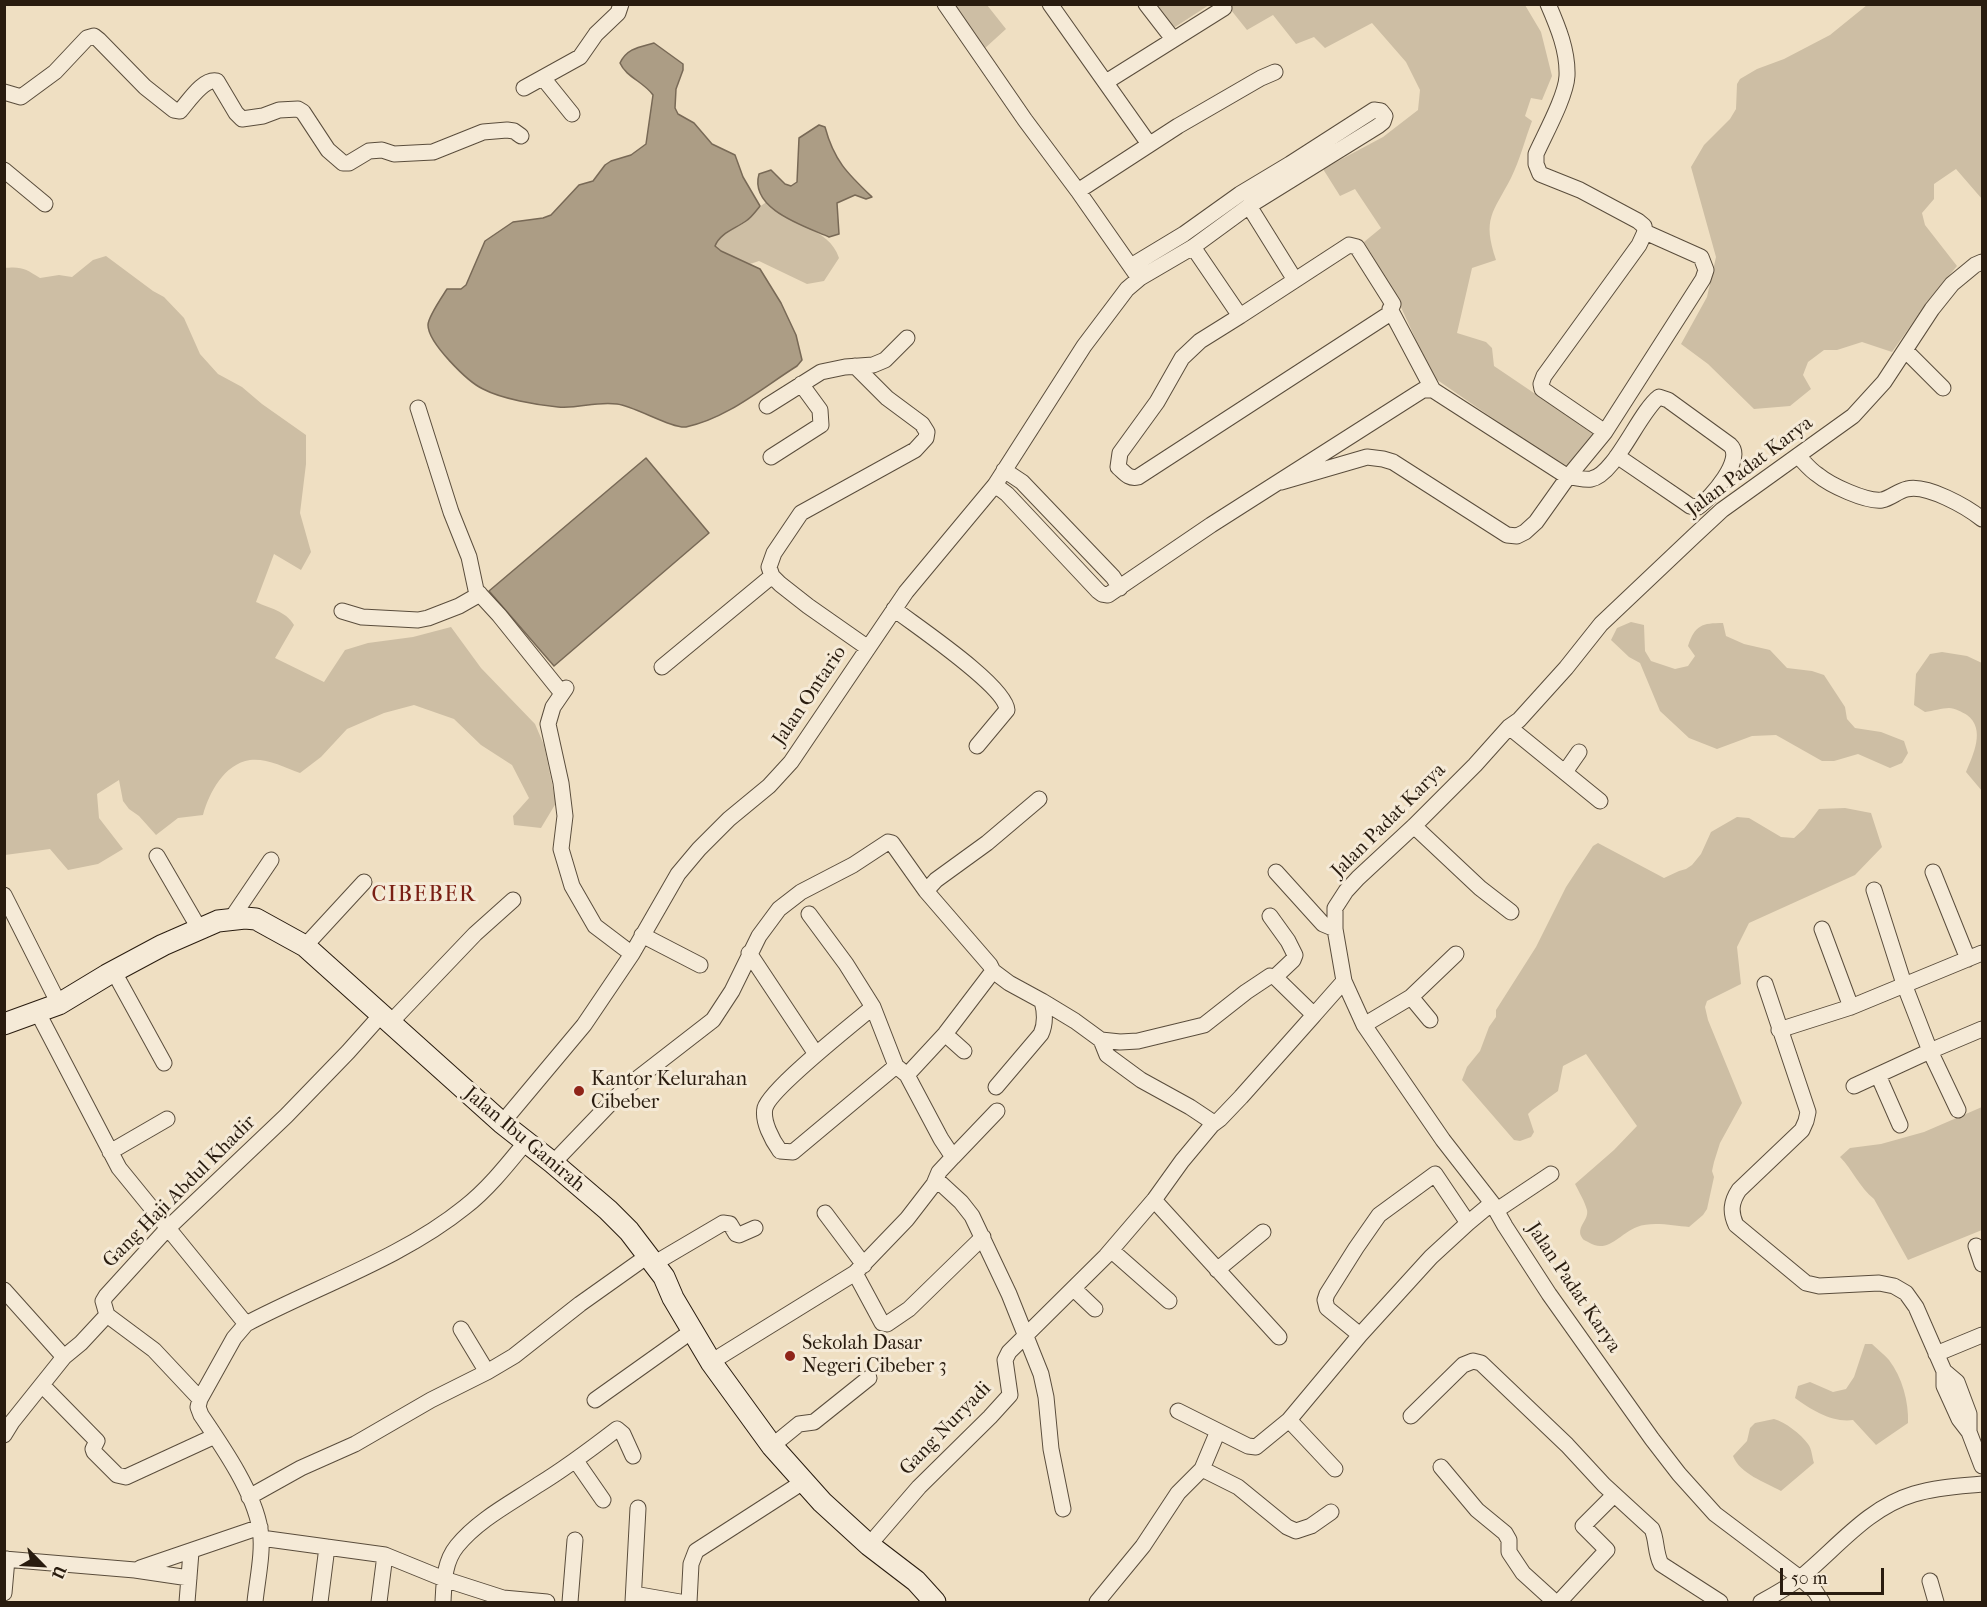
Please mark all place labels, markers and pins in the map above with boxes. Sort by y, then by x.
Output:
place label: Kantor Kelurahan Cibeber [591,1068,747,1115]
marker: Kantor Kelurahan Cibeber [572,1084,586,1098]
place label: Sekolah Dasar Negeri Cibeber 3 [802,1332,947,1379]
marker: Sekolah Dasar Negeri Cibeber 3 [783,1349,797,1363]

